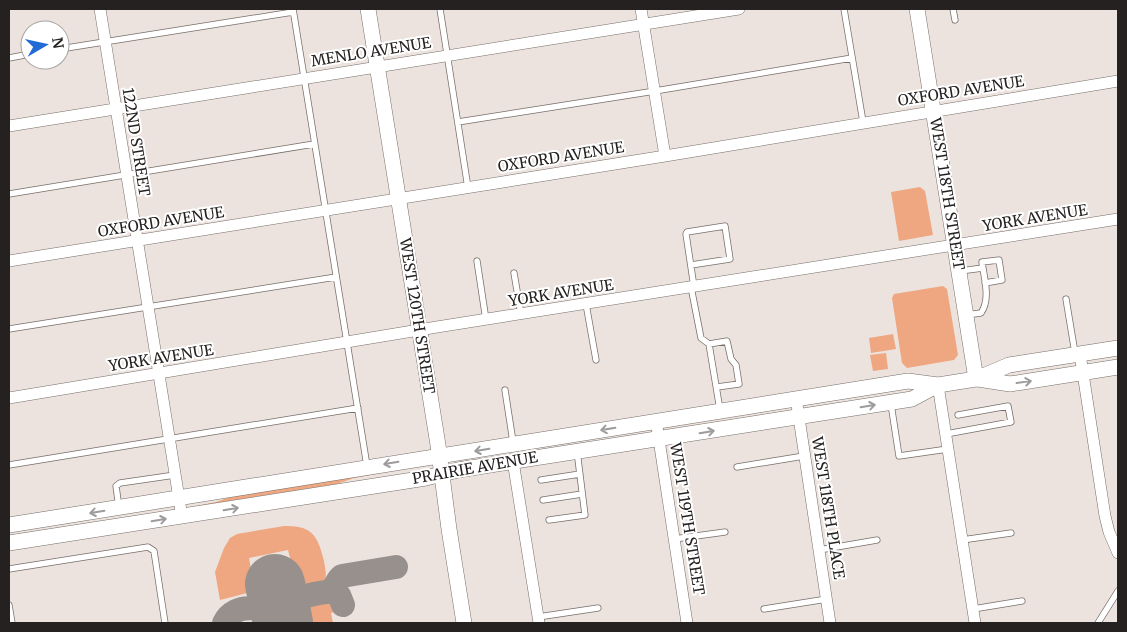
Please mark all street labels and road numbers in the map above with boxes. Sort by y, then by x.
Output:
street label: MENLO AVENUE [310,33,433,70]
street label: OXFORD AVENUE [896,71,1026,110]
street label: 122ND STREET [119,86,155,198]
street label: WEST 118TH STREET [926,115,969,272]
street label: OXFORD AVENUE [496,137,626,176]
street label: YORK AVENUE [980,200,1089,235]
street label: OXFORD AVENUE [96,202,226,241]
street label: WEST 120TH STREET [396,236,439,396]
street label: YORK AVENUE [506,275,615,310]
street label: YORK AVENUE [106,340,215,375]
street label: WEST 118TH PLACE [808,434,849,581]
street label: WEST 119TH STREET [666,440,709,597]
street label: PRAIRIE AVENUE [411,447,540,488]

